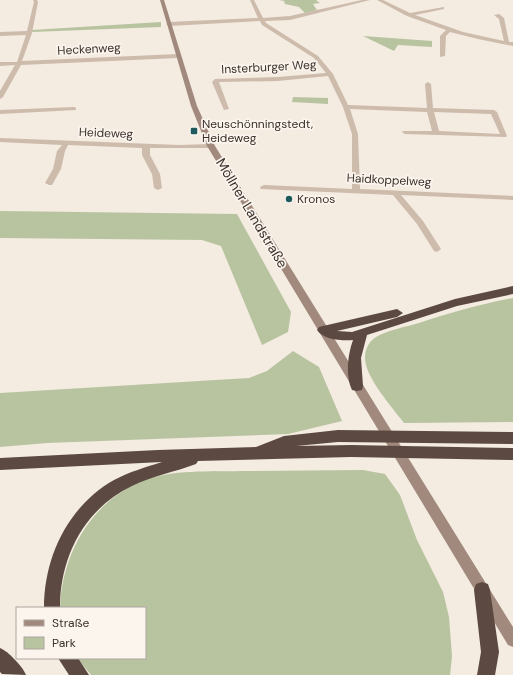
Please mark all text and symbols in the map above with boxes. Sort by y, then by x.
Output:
street label: Heckenweg [57,39,121,59]
street label: Insterburger Weg [221,57,317,77]
place label: Neuschönningstedt, Heideweg [202,116,313,146]
street label: Heideweg [79,124,134,142]
marker: Neuschönningstedt, Heideweg [189,126,199,136]
street label: Möllner Landstraße [212,155,292,271]
street label: Haidkoppelweg [346,170,432,190]
place label: Kronos [297,191,335,207]
marker: Kronos [284,194,294,204]
legend [16,607,146,659]
text: Straße [52,615,89,631]
text: Park [52,635,76,651]

